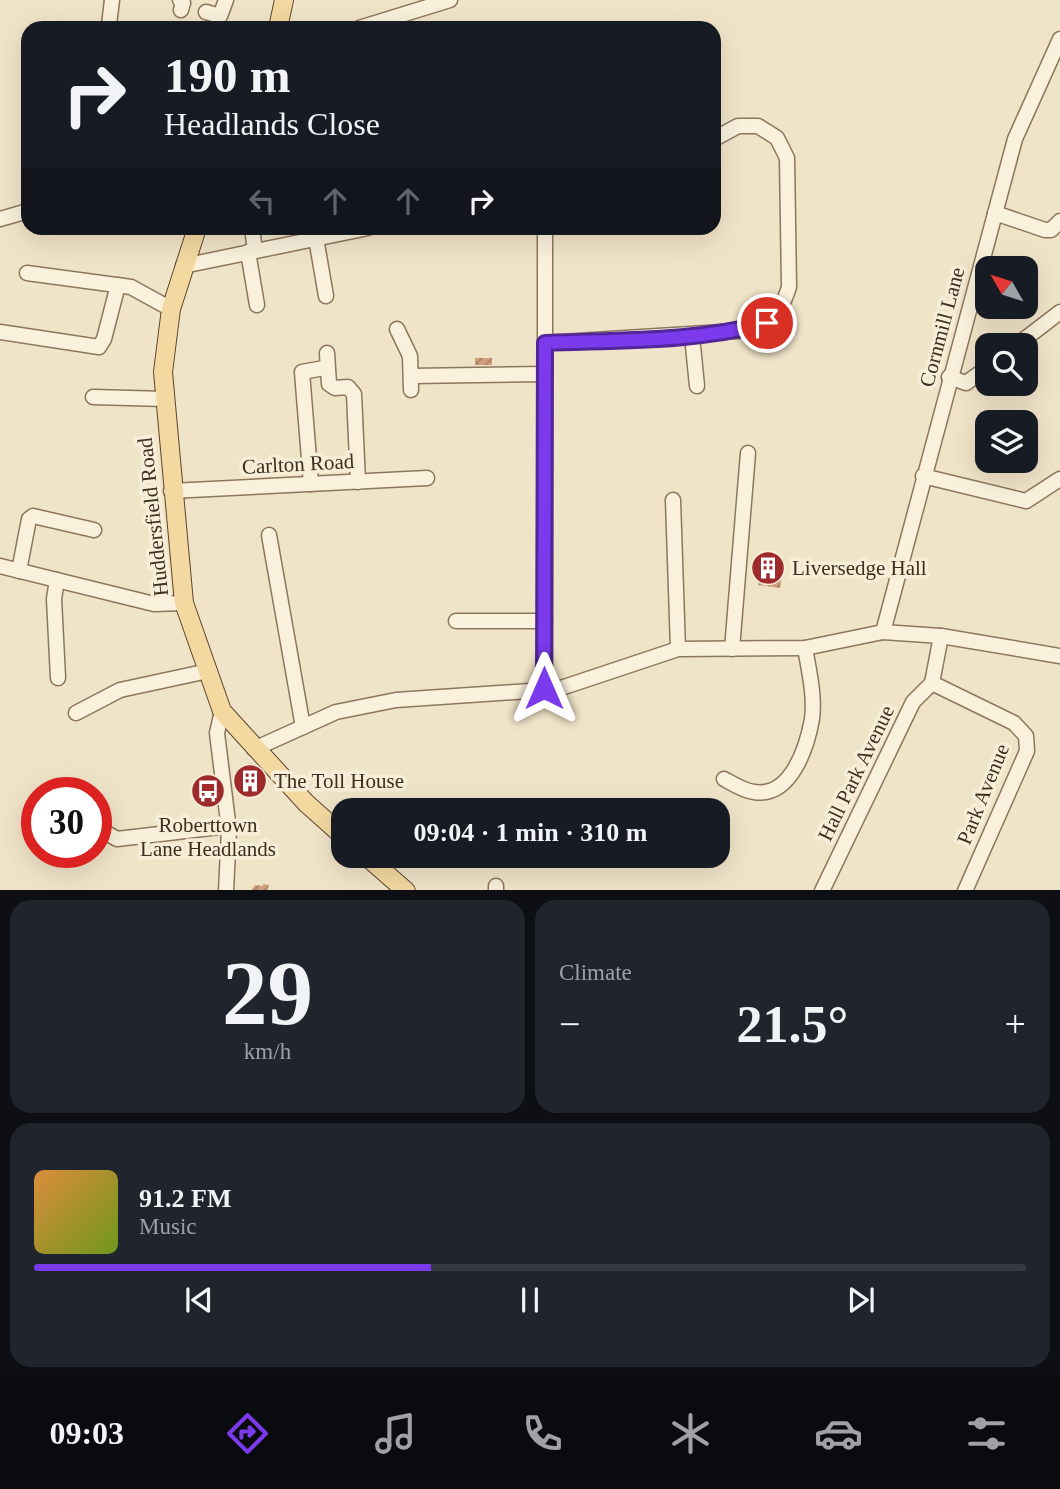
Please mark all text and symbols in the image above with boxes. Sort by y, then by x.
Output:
text: 190 m [164,48,291,103]
icon: right [49,49,140,140]
text: Headlands Close [164,106,380,142]
icon: left [243,182,281,220]
icon: ahead [316,182,354,220]
icon: ahead [389,182,427,220]
icon: right [462,182,500,220]
north arrow [975,256,1038,318]
map controls [975,256,1038,473]
street label: Cornmill Lane [914,264,970,390]
pin [737,293,797,353]
icon: arrive [748,304,786,342]
button: search [975,333,1038,396]
button: layers [975,410,1038,473]
street label: Huddersfield Road [133,436,173,597]
street label: Carlton Road [241,449,355,479]
building icon: Liversedge Hall [749,549,787,587]
place label: Liversedge Hall [792,556,927,580]
position arrow [507,651,581,725]
street label: Hall Park Avenue [813,701,899,845]
street label: Park Avenue [952,740,1014,848]
building icon: The Toll House [231,762,269,800]
place label: The Toll House [274,769,404,793]
bus stop icon: Roberttown Lane Headlands [189,772,227,810]
speed limit sign: 30 [21,777,112,868]
place label: Roberttown Lane Headlands [140,813,276,861]
text: 09:04 · 1 min · 310 m [414,818,648,847]
text: 29 [222,943,313,1044]
text: Climate [559,960,632,985]
text: 21.5° [737,996,848,1053]
text: − [559,1003,580,1045]
text: + [1005,1003,1026,1045]
text: km/h [244,1039,291,1064]
text: 91.2 FM [139,1184,231,1213]
text: Music [139,1214,197,1239]
icon: previous [180,1281,218,1319]
icon: pause [511,1281,549,1319]
icon: next [842,1281,880,1319]
icon: directions [223,1409,272,1458]
icon: music [371,1409,420,1458]
icon: phone [518,1409,567,1458]
icon: climate [666,1409,715,1458]
icon: car [814,1409,863,1458]
icon: filters [962,1409,1011,1458]
text: 09:03 [49,1415,124,1451]

